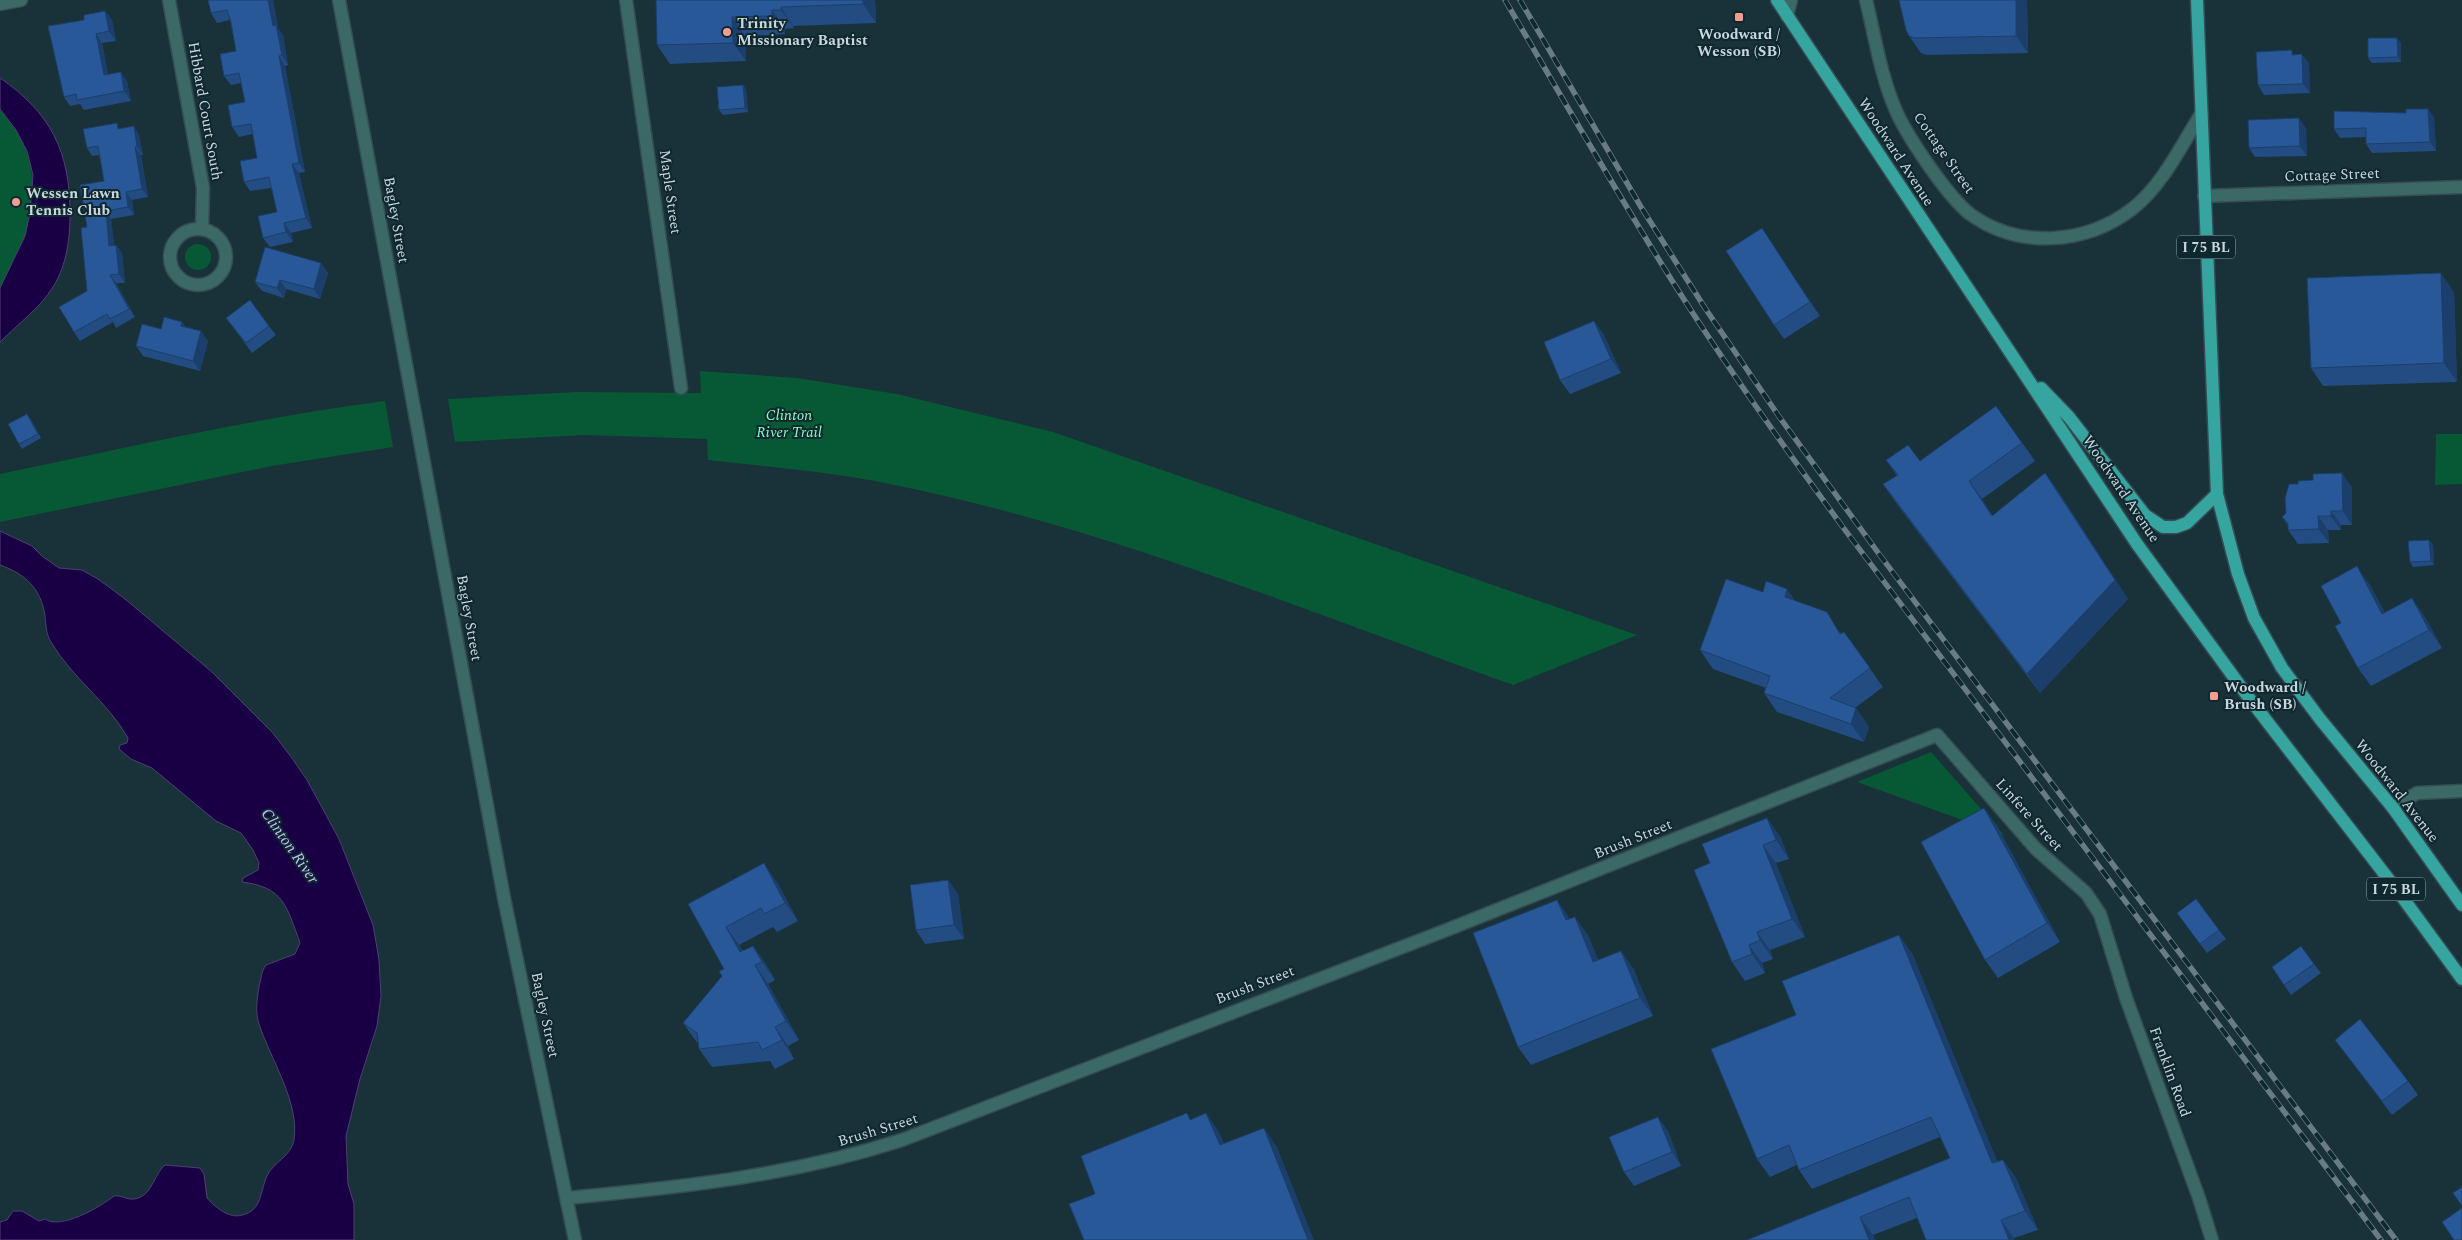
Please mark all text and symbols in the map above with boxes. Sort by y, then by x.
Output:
marker: Woodward / Wesson (SB) [1733,11,1745,23]
place label: Trinity Missionary Baptist [737,12,868,52]
place label: Woodward / Wesson (SB) [1697,23,1781,63]
marker: Trinity Missionary Baptist [721,26,733,38]
street label: Hibbard Court South [181,40,229,182]
street label: Woodward Avenue [1852,93,1940,211]
street label: Cottage Street [1907,107,1981,199]
street label: Maple Street [653,148,687,236]
street label: Cottage Street [2284,162,2380,188]
street label: Bagley Street [377,175,415,265]
place label: Wessen Lawn Tennis Club [26,182,120,222]
marker: Wessen Lawn Tennis Club [10,196,22,208]
road number: I 75 BL [2177,236,2235,258]
park label: Clinton River Trail [756,404,822,444]
street label: Woodward Avenue [2076,431,2166,547]
street label: Bagley Street [450,573,488,663]
place label: Woodward / Brush (SB) [2224,676,2306,716]
marker: Woodward / Brush (SB) [2208,690,2220,702]
street label: Woodward Avenue [2349,735,2445,847]
street label: Linfere Street [1990,773,2068,857]
water label: Clinton River [255,803,325,889]
street label: Brush Street [1590,813,1676,865]
road number: I 75 BL [2367,878,2425,901]
street label: Brush Street [1212,959,1298,1011]
street label: Bagley Street [525,970,565,1060]
street label: Franklin Road [2143,1024,2197,1120]
street label: Brush Street [835,1107,921,1153]

